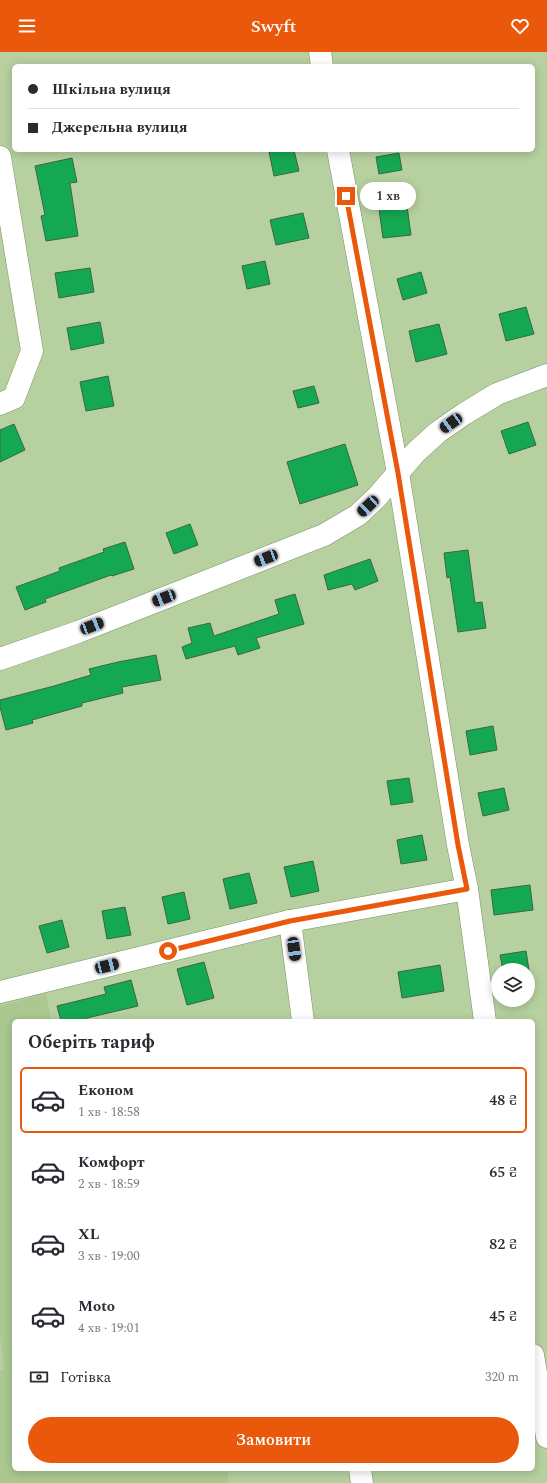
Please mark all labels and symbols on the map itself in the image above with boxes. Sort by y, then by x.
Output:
callout: 1 хв [360,182,416,210]
route end [337,187,355,205]
car [438,411,464,435]
car [355,493,381,519]
car [253,548,279,568]
car [151,588,177,608]
car [79,616,105,636]
car [286,936,302,962]
route start [159,942,177,960]
car [94,957,120,975]

